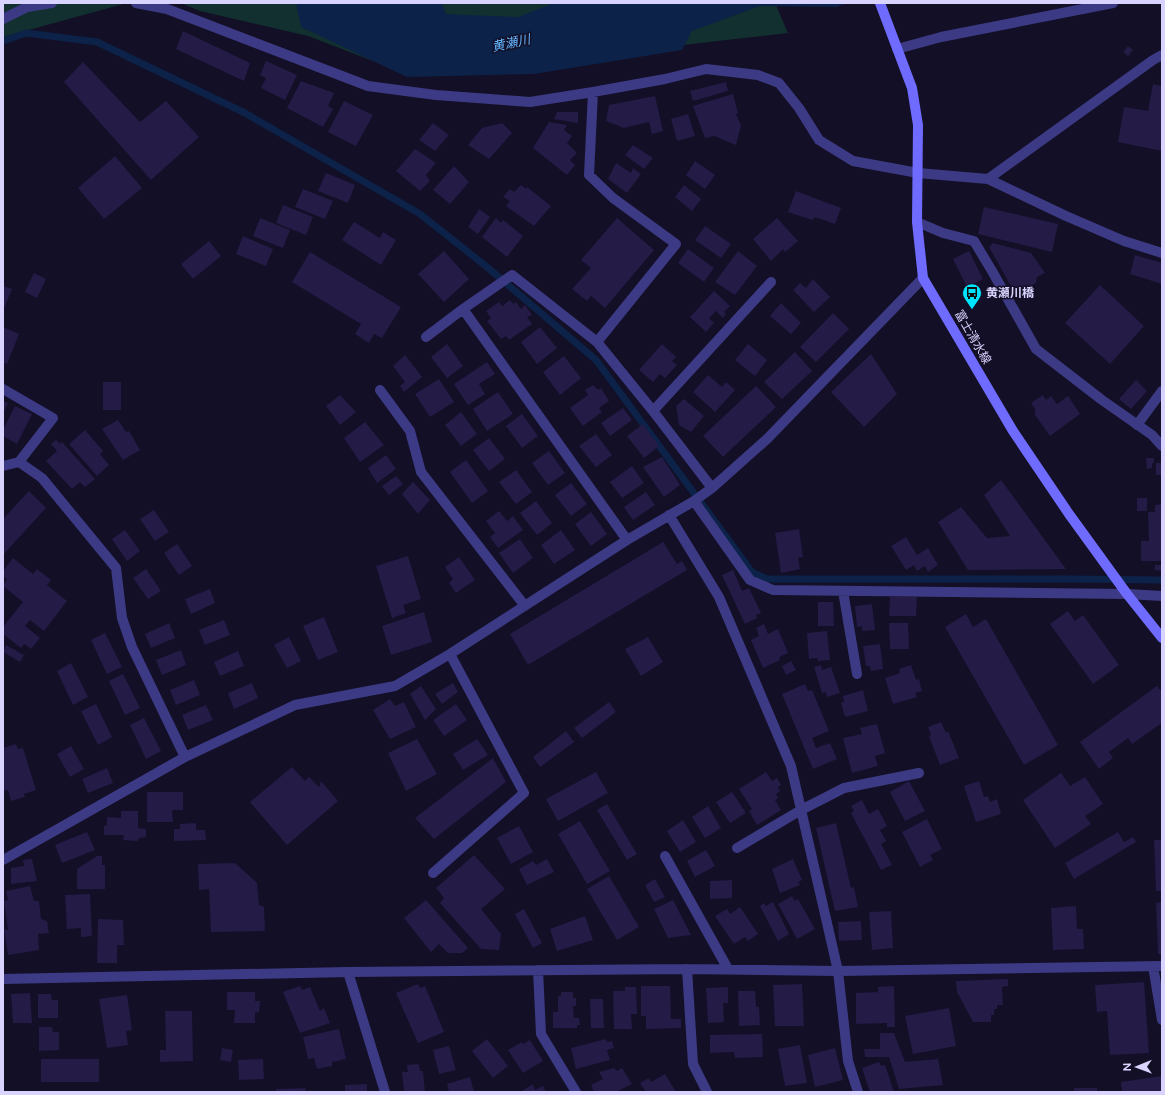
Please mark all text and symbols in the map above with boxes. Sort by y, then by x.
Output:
water label: 黄瀬川 [490,31,534,54]
bus stop icon: 黄瀬川橋 [961,282,983,310]
place label: 黄瀬川橋 [986,286,1035,300]
street label: 富士清水線 [952,308,994,366]
north arrow [1117,1047,1157,1087]
text: N [1121,1063,1134,1072]

